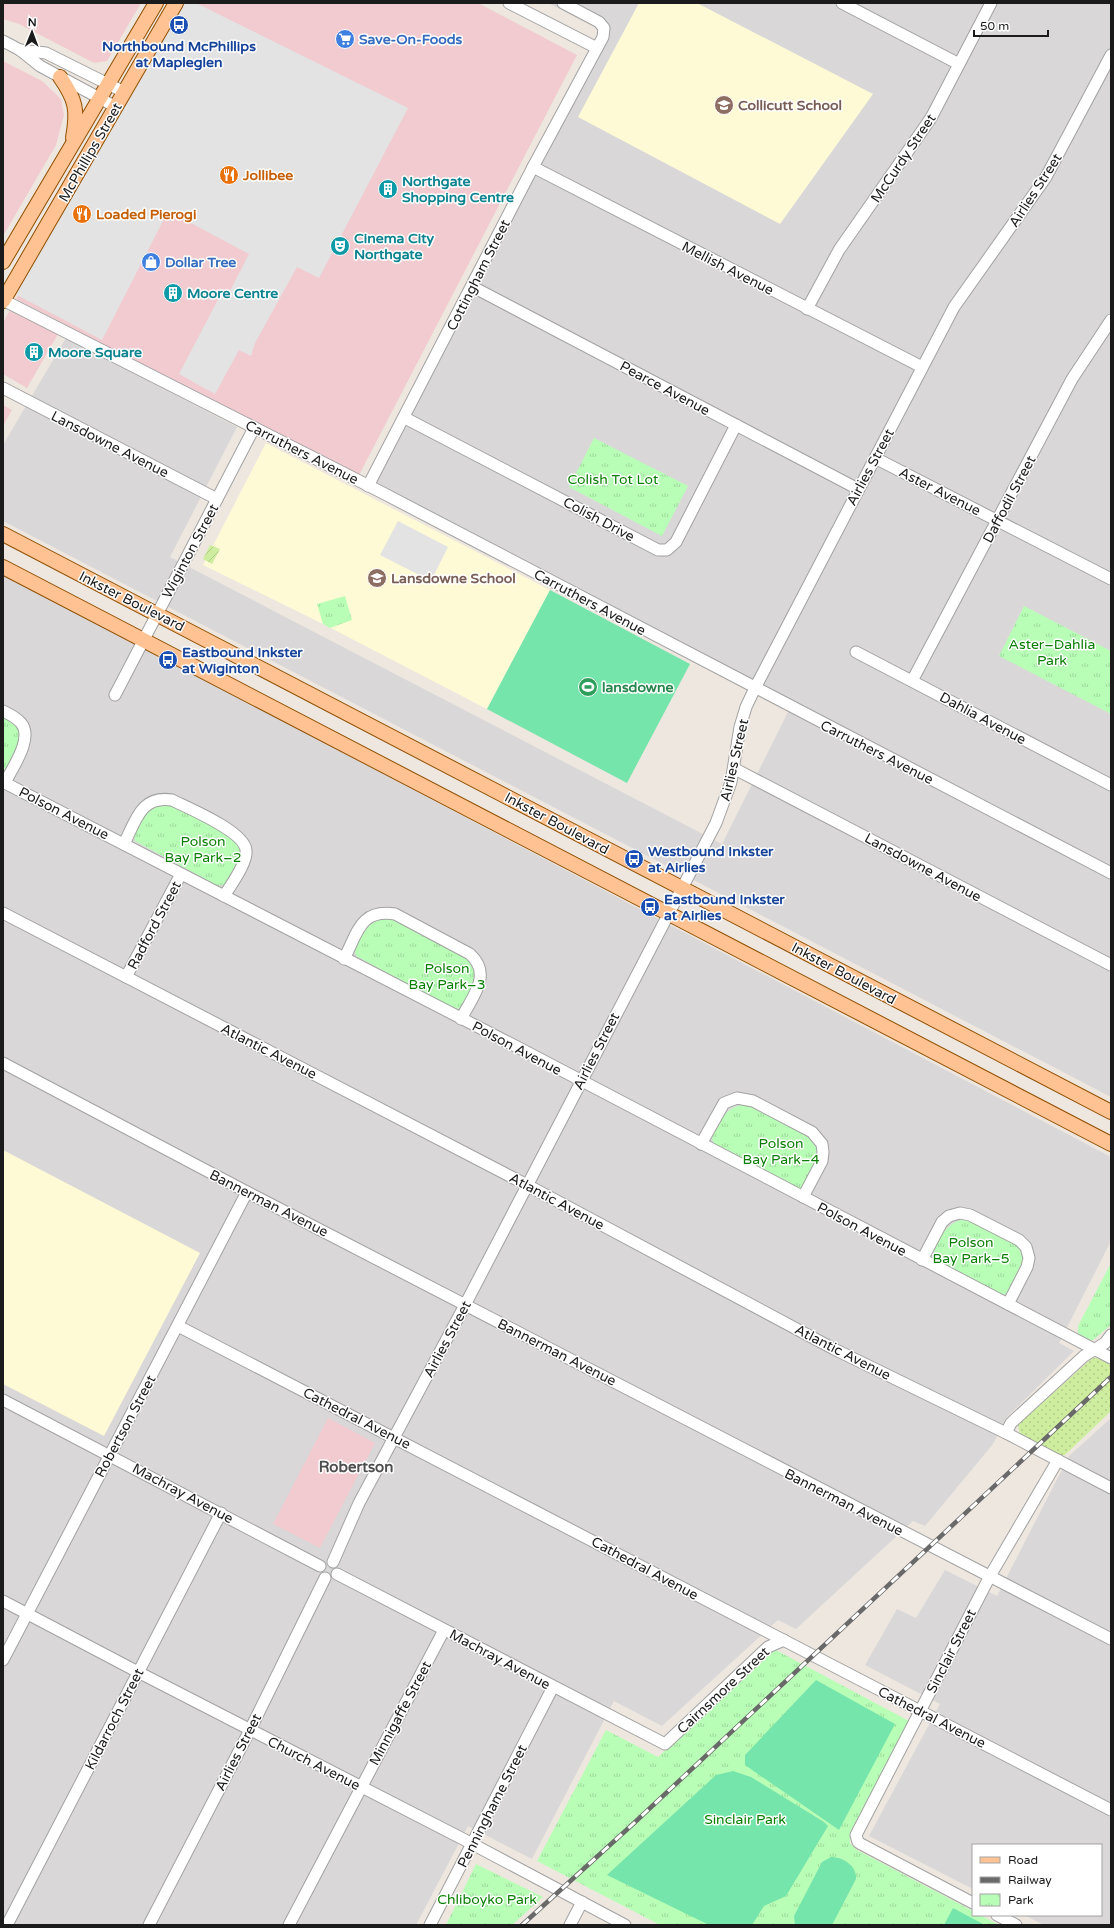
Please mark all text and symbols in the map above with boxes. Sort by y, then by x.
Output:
north arrow [12,12,52,52]
scale bar [974,12,1048,38]
bus stop icon: Northbound McPhillips at Mapleglen [168,14,190,36]
text: N [28,16,37,29]
text: 50 m [980,19,1009,33]
supermarket icon: Save-On-Foods [334,28,356,50]
place label: Save-On-Foods [359,31,463,48]
place label: Northbound McPhillips at Mapleglen [102,38,256,71]
school or university icon: Collicutt School [713,94,735,116]
place label: Collicutt School [738,97,842,114]
street label: McPhillips Street [55,99,126,205]
street label: McCurdy Street [867,110,940,206]
street label: Airlies Street [1005,150,1066,230]
restaurant icon: Jollibee [218,164,240,186]
place label: Jollibee [242,167,293,184]
place label: Northgate Shopping Centre [402,173,514,206]
building icon: Northgate Shopping Centre [377,178,399,200]
restaurant icon: Loaded Pierogi [71,203,93,225]
place label: Loaded Pierogi [96,206,196,223]
street label: Cottingham Street [443,216,514,334]
place label: Cinema City Northgate [354,230,435,263]
theatre icon: Cinema City Northgate [329,235,351,257]
street label: Mellish Avenue [679,238,777,299]
shop icon: Dollar Tree [140,251,162,273]
place label: Dollar Tree [165,254,236,271]
building icon: Moore Centre [162,282,184,304]
place label: Moore Centre [187,285,278,302]
building icon: Moore Square [23,341,45,363]
place label: Moore Square [48,344,142,361]
street label: Pearce Avenue [617,358,713,419]
street label: Lansdowne Avenue [48,407,171,481]
street label: Carruthers Avenue [242,417,361,488]
street label: Airlies Street [843,425,898,509]
street label: Daffodil Street [979,452,1040,546]
street label: Aster Avenue [896,464,984,519]
park label: Colish Tot Lot [568,471,659,488]
street label: Colish Drive [560,494,637,545]
street label: Wiginton Street [158,501,223,601]
street label: Carruthers Avenue [531,566,649,639]
school or university icon: Lansdowne School [366,567,388,589]
street label: Inkster Boulevard [76,568,187,635]
place label: Lansdowne School [391,570,516,587]
park label: Aster–Dahlia Park [1009,636,1095,669]
place label: Eastbound Inkster at Wiginton [182,644,303,677]
bus stop icon: Eastbound Inkster at Wiginton [157,649,179,671]
sports icon: lansdowne [577,676,599,698]
place label: lansdowne [602,679,673,696]
street label: Dahlia Avenue [937,689,1029,748]
street label: Airlies Street [717,716,752,803]
street label: Carruthers Avenue [817,717,936,788]
street label: Polson Avenue [16,783,112,843]
street label: Inkster Boulevard [502,789,612,858]
street label: Lansdowne Avenue [862,829,984,905]
park label: Polson Bay Park–2 [165,833,241,866]
place label: Westbound Inkster at Airlies [648,843,774,876]
bus stop icon: Westbound Inkster at Airlies [623,848,645,870]
street label: Radford Street [124,878,185,972]
place label: Eastbound Inkster at Airlies [664,891,785,924]
bus stop icon: Eastbound Inkster at Airlies [639,896,661,918]
street label: Inkster Boulevard [789,939,899,1008]
park label: Polson Bay Park–3 [409,960,485,993]
street label: Airlies Street [570,1009,623,1093]
street label: Polson Avenue [469,1018,564,1079]
street label: Atlantic Avenue [218,1020,320,1083]
park label: Polson Bay Park–4 [742,1135,820,1168]
street label: Bannerman Avenue [207,1166,331,1241]
street label: Atlantic Avenue [506,1169,607,1234]
street label: Polson Avenue [814,1199,909,1260]
park label: Polson Bay Park–5 [933,1234,1009,1267]
street label: Airlies Street [420,1297,475,1381]
street label: Bannerman Avenue [495,1315,619,1390]
street label: Atlantic Avenue [792,1321,894,1384]
street label: Robertson Street [91,1372,160,1480]
street label: Cathedral Avenue [300,1384,413,1453]
district label: Robertson [319,1458,393,1476]
street label: Machray Avenue [129,1460,236,1527]
street label: Bannerman Avenue [782,1465,906,1540]
street label: Cathedral Avenue [588,1533,701,1604]
street label: Sinclair Street [923,1606,980,1696]
street label: Machray Avenue [446,1626,553,1693]
street label: Cairnsmore Street [674,1643,773,1737]
street label: Minnigaffe Street [366,1657,435,1768]
street label: Kildarroch Street [82,1665,148,1773]
street label: Cathedral Avenue [875,1683,988,1752]
street label: Airlies Street [212,1710,265,1794]
street label: Church Avenue [265,1733,363,1794]
street label: Penninghame Street [454,1741,531,1871]
park label: Sinclair Park [704,1811,786,1828]
legend [972,1844,1102,1916]
text: Road [1008,1853,1038,1867]
text: Railway [1008,1873,1052,1887]
park label: Chliboyko Park [437,1891,537,1908]
text: Park [1008,1893,1034,1907]

